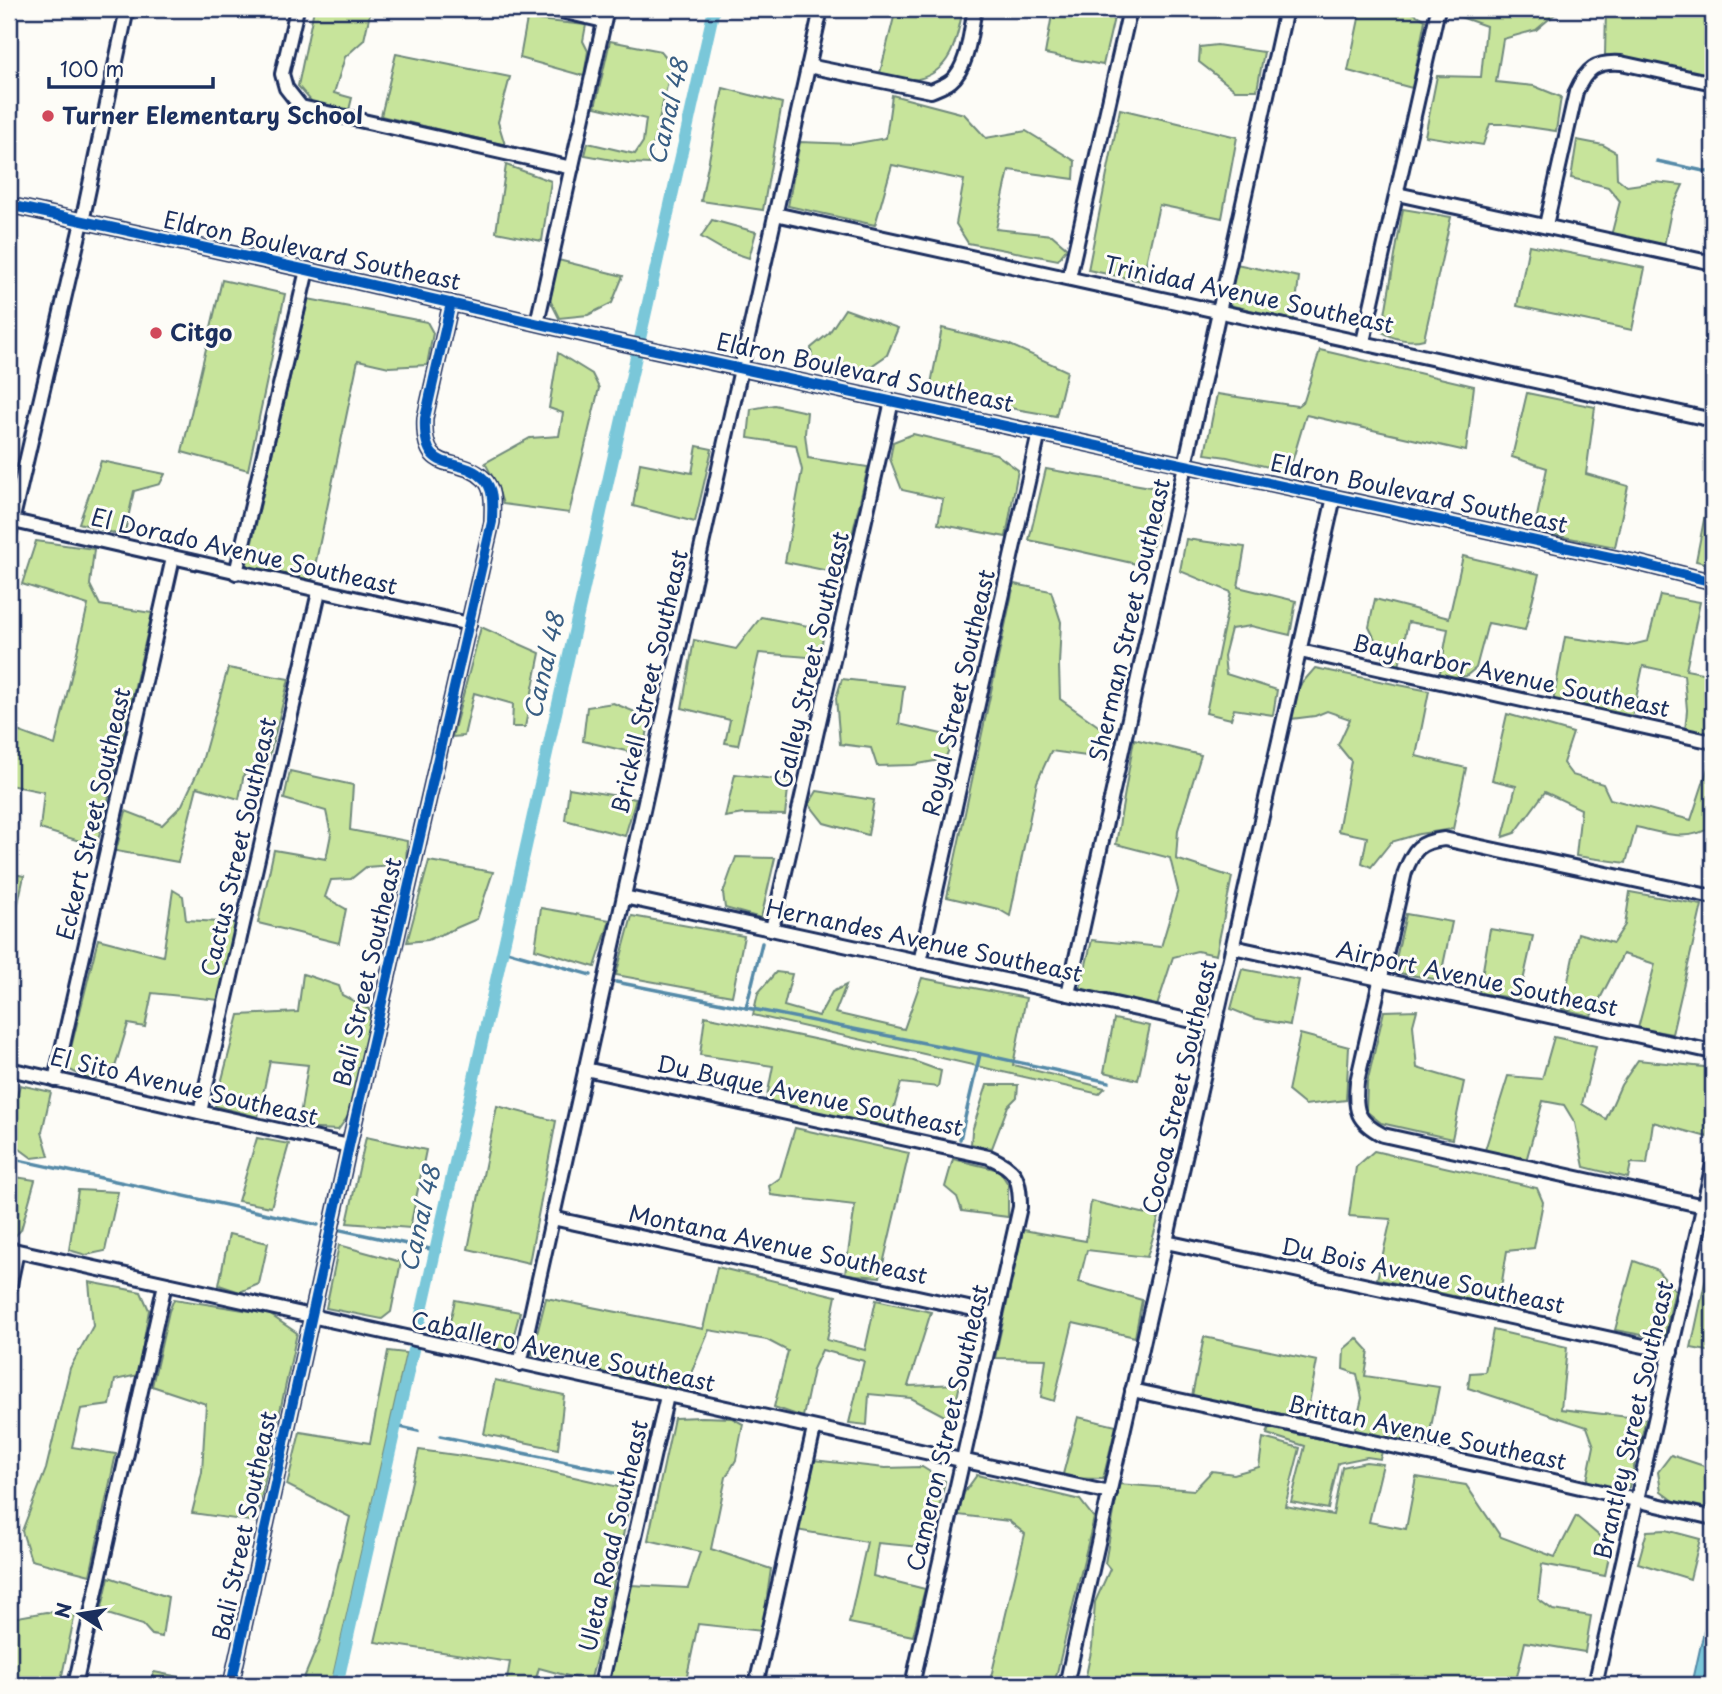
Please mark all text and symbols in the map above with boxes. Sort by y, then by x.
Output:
scale bar [49,46,214,90]
text: 100 m [60,52,124,84]
water label: Canal 48 [637,53,697,168]
place label: Turner Elementary School [62,97,363,132]
marker: Turner Elementary School [40,108,56,124]
street label: Eldron Boulevard Southeast [161,201,464,298]
street label: Trinidad Avenue Southeast [1101,246,1397,341]
place label: Citgo [170,314,232,349]
street label: Eldron Boulevard Southeast [714,323,1017,420]
marker: Citgo [148,325,164,341]
street label: Eldron Boulevard Southeast [1268,444,1571,541]
street label: Sherman Street Southeast [1079,475,1178,765]
street label: El Dorado Avenue Southeast [88,498,401,603]
street label: Galley Street Southeast [764,528,857,792]
street label: Brickell Street Southeast [601,546,696,817]
street label: Royal Street Southeast [912,566,1003,820]
water label: Canal 48 [513,607,573,722]
street label: Bayharbor Avenue Southeast [1349,624,1673,725]
street label: Eckert Street Southeast [46,684,139,944]
street label: Cactus Street Southeast [191,713,284,980]
street label: Bali Street Southeast [323,854,410,1090]
street label: Hernandes Avenue Southeast [763,889,1086,990]
street label: Airport Avenue Southeast [1333,931,1621,1024]
street label: Cocoa Street Southeast [1132,956,1225,1217]
street label: El Sito Avenue Southeast [47,1038,322,1133]
street label: Du Buque Avenue Southeast [654,1045,967,1144]
water label: Canal 48 [389,1160,449,1275]
street label: Montana Avenue Southeast [626,1195,931,1292]
street label: Du Bois Avenue Southeast [1278,1227,1568,1322]
street label: Brantley Street Southeast [1583,1277,1682,1563]
street label: Cameron Street Southeast [896,1281,997,1575]
street label: Caballero Avenue Southeast [408,1301,719,1400]
street label: Brittan Avenue Southeast [1285,1385,1570,1478]
street label: Bali Street Southeast [202,1408,285,1644]
street label: Uleta Road Southeast [569,1416,656,1655]
north arrow [46,1578,116,1648]
text: N [47,1600,78,1621]

